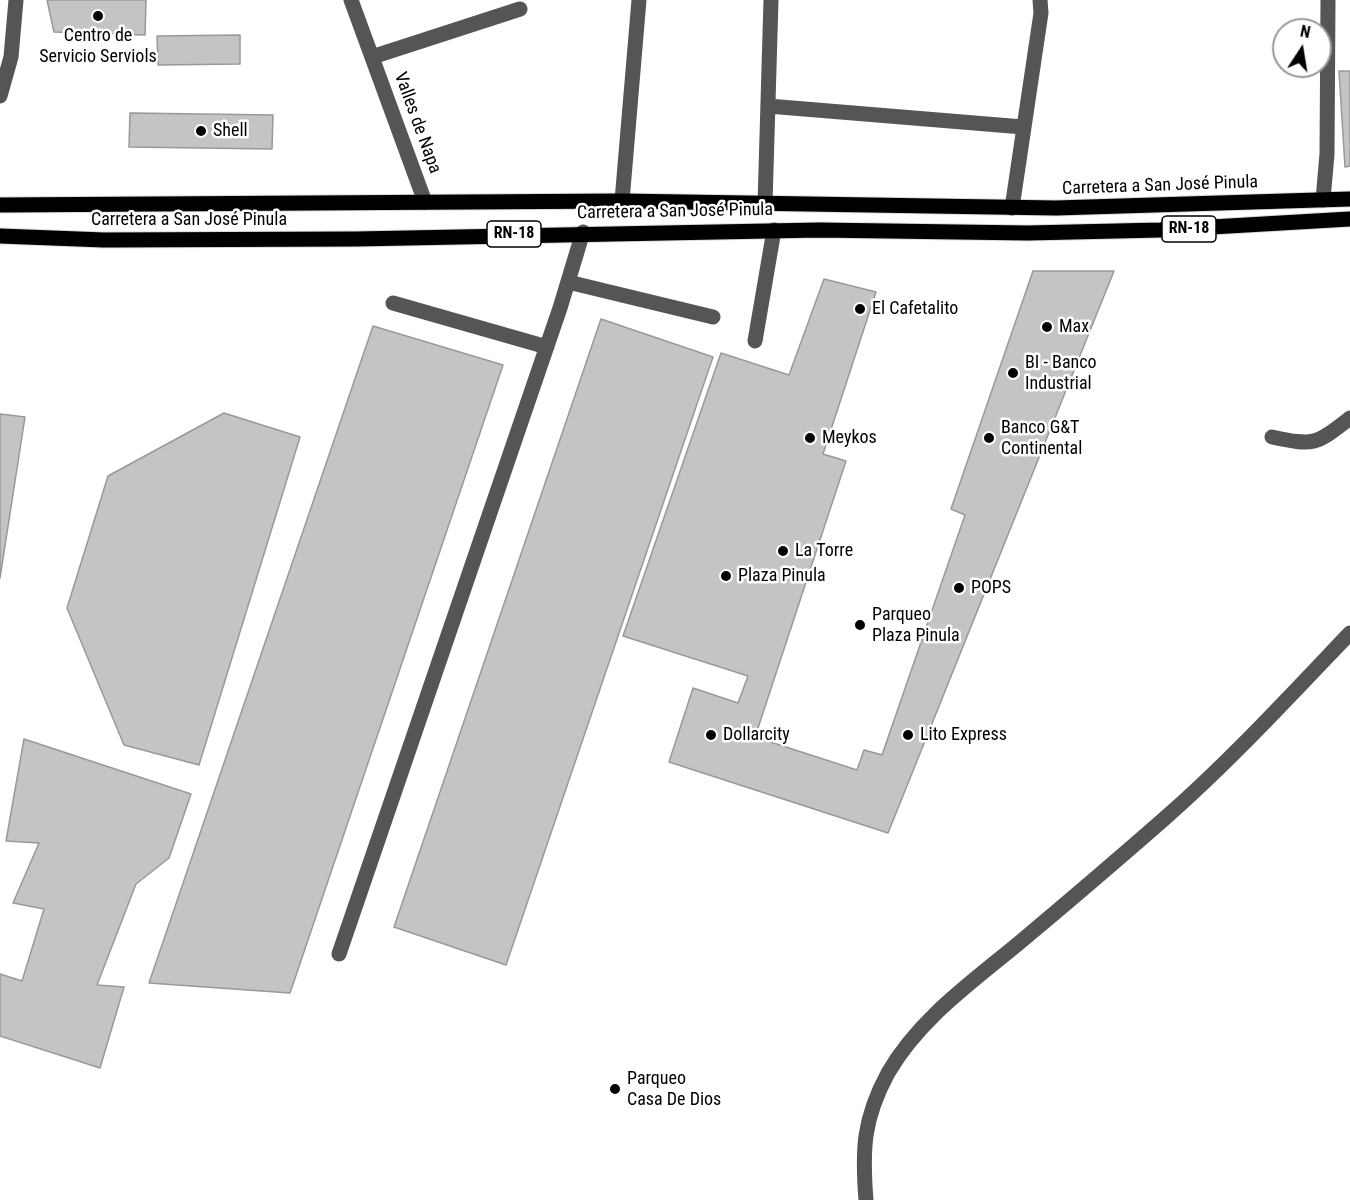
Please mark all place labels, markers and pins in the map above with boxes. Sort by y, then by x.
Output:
marker: Centro de Servicio Serviols [91,9,105,23]
place label: Centro de Servicio Serviols [39,25,157,68]
place label: Shell [213,120,248,142]
marker: Shell [194,124,208,138]
place label: El Cafetalito [872,298,958,320]
marker: El Cafetalito [853,302,867,316]
place label: Max [1059,316,1089,338]
marker: Max [1040,320,1054,334]
place label: BI - Banco Industrial [1025,352,1097,394]
marker: BI - Banco Industrial [1006,366,1020,380]
place label: Banco G&T Continental [1001,417,1082,460]
place label: Meykos [822,427,877,449]
marker: Meykos [803,431,817,445]
marker: Banco G&T Continental [982,431,996,445]
place label: La Torre [795,540,853,562]
marker: La Torre [776,544,790,558]
place label: Plaza Pinula [738,565,826,587]
marker: Plaza Pinula [719,569,733,583]
place label: POPS [971,577,1011,599]
marker: POPS [952,581,966,595]
place label: Parqueo Plaza Pinula [872,604,960,646]
marker: Parqueo Plaza Pinula [853,618,867,632]
place label: Dollarcity [723,724,790,746]
place label: Lito Express [920,724,1007,746]
marker: Dollarcity [704,728,718,742]
marker: Lito Express [901,728,915,742]
place label: Parqueo Casa De Dios [627,1068,721,1110]
marker: Parqueo Casa De Dios [608,1082,622,1096]

